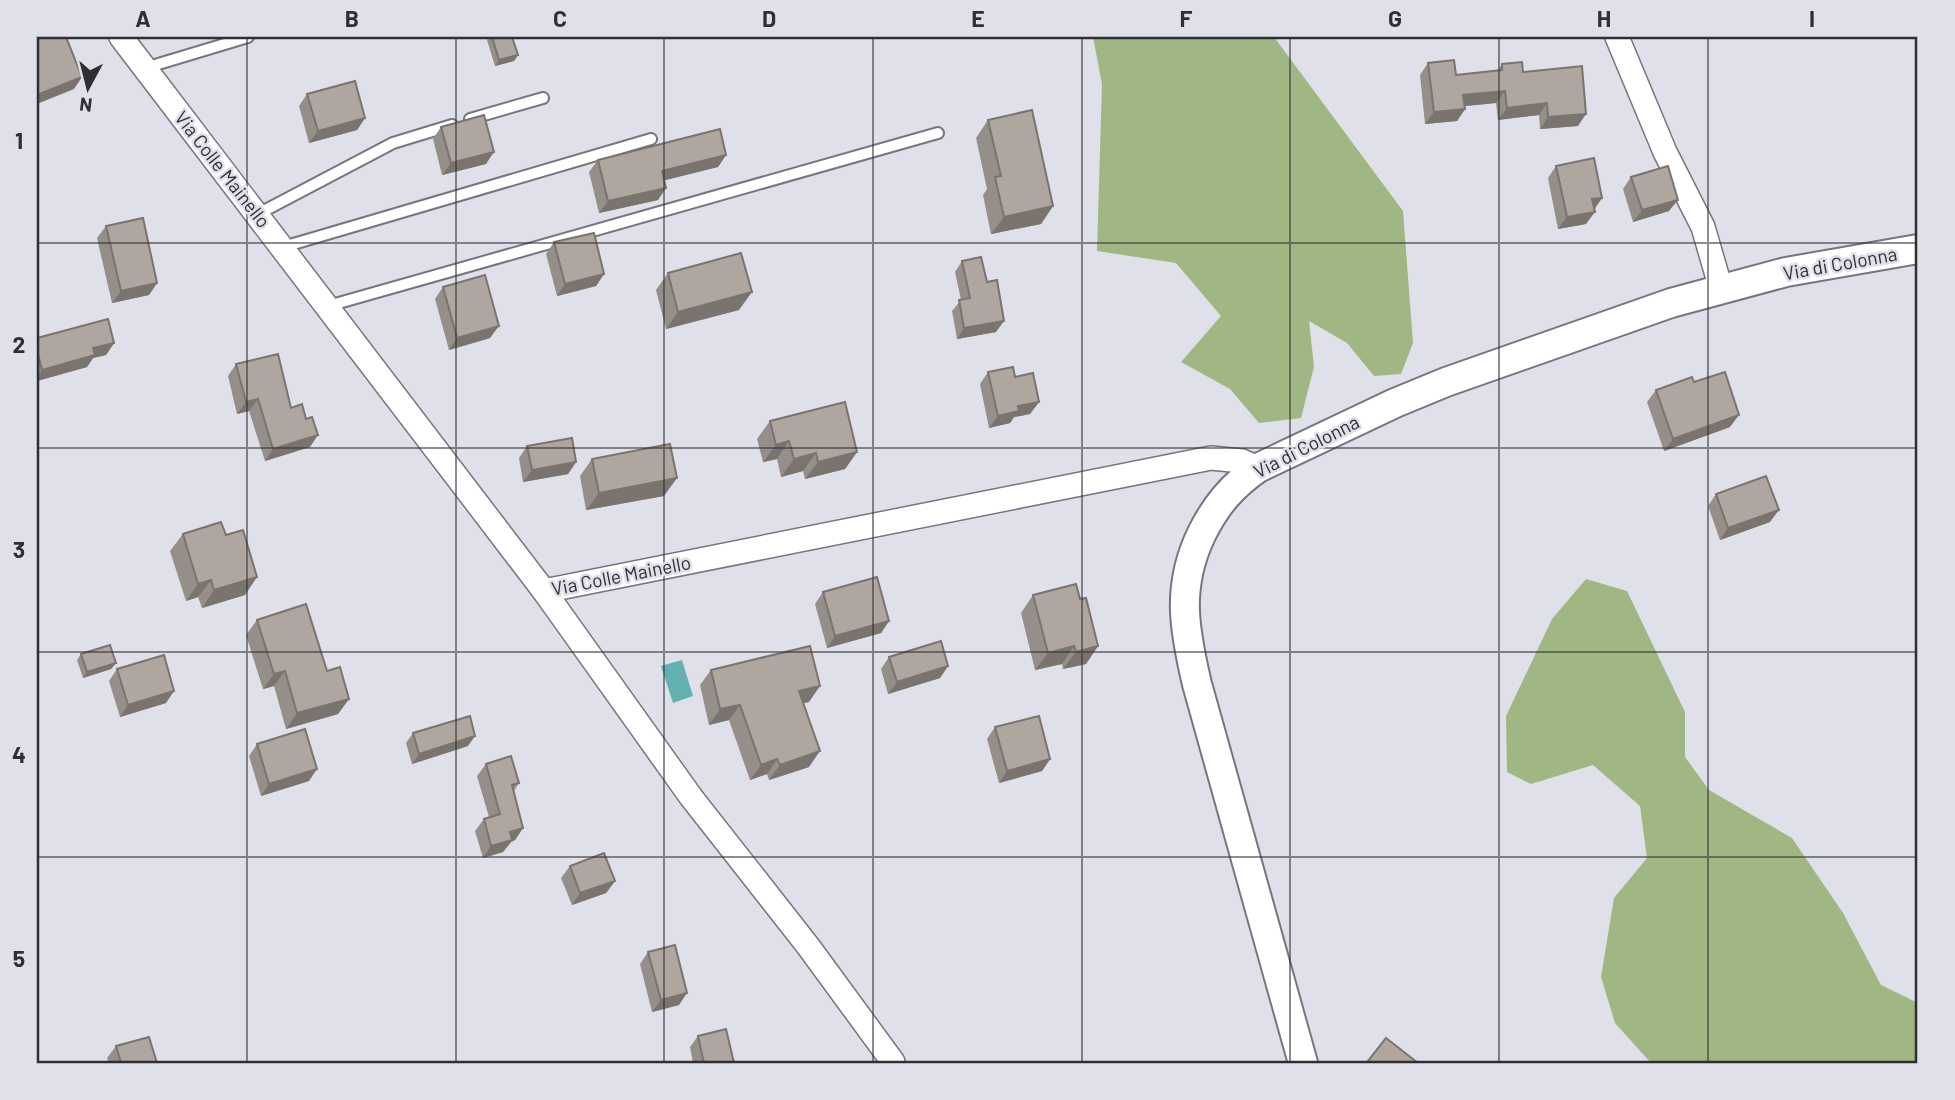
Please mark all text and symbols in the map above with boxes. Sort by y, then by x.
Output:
text: A [135,4,151,32]
text: B [345,4,359,32]
text: C [553,4,567,32]
text: D [762,4,776,32]
text: E [971,4,985,32]
text: F [1180,4,1193,32]
text: G [1388,4,1402,32]
text: H [1597,4,1611,32]
text: I [1809,4,1815,32]
north arrow [52,52,122,122]
text: N [78,93,94,118]
street label: Via Colle Mainello [170,106,276,232]
text: 1 [15,126,23,154]
street label: Via di Colonna [1781,242,1899,284]
text: 2 [13,330,25,358]
street label: Via di Colonna [1249,410,1363,482]
text: 3 [13,535,25,563]
street label: Via Colle Mainello [549,550,693,600]
text: 4 [12,740,26,768]
text: 5 [13,944,25,972]

